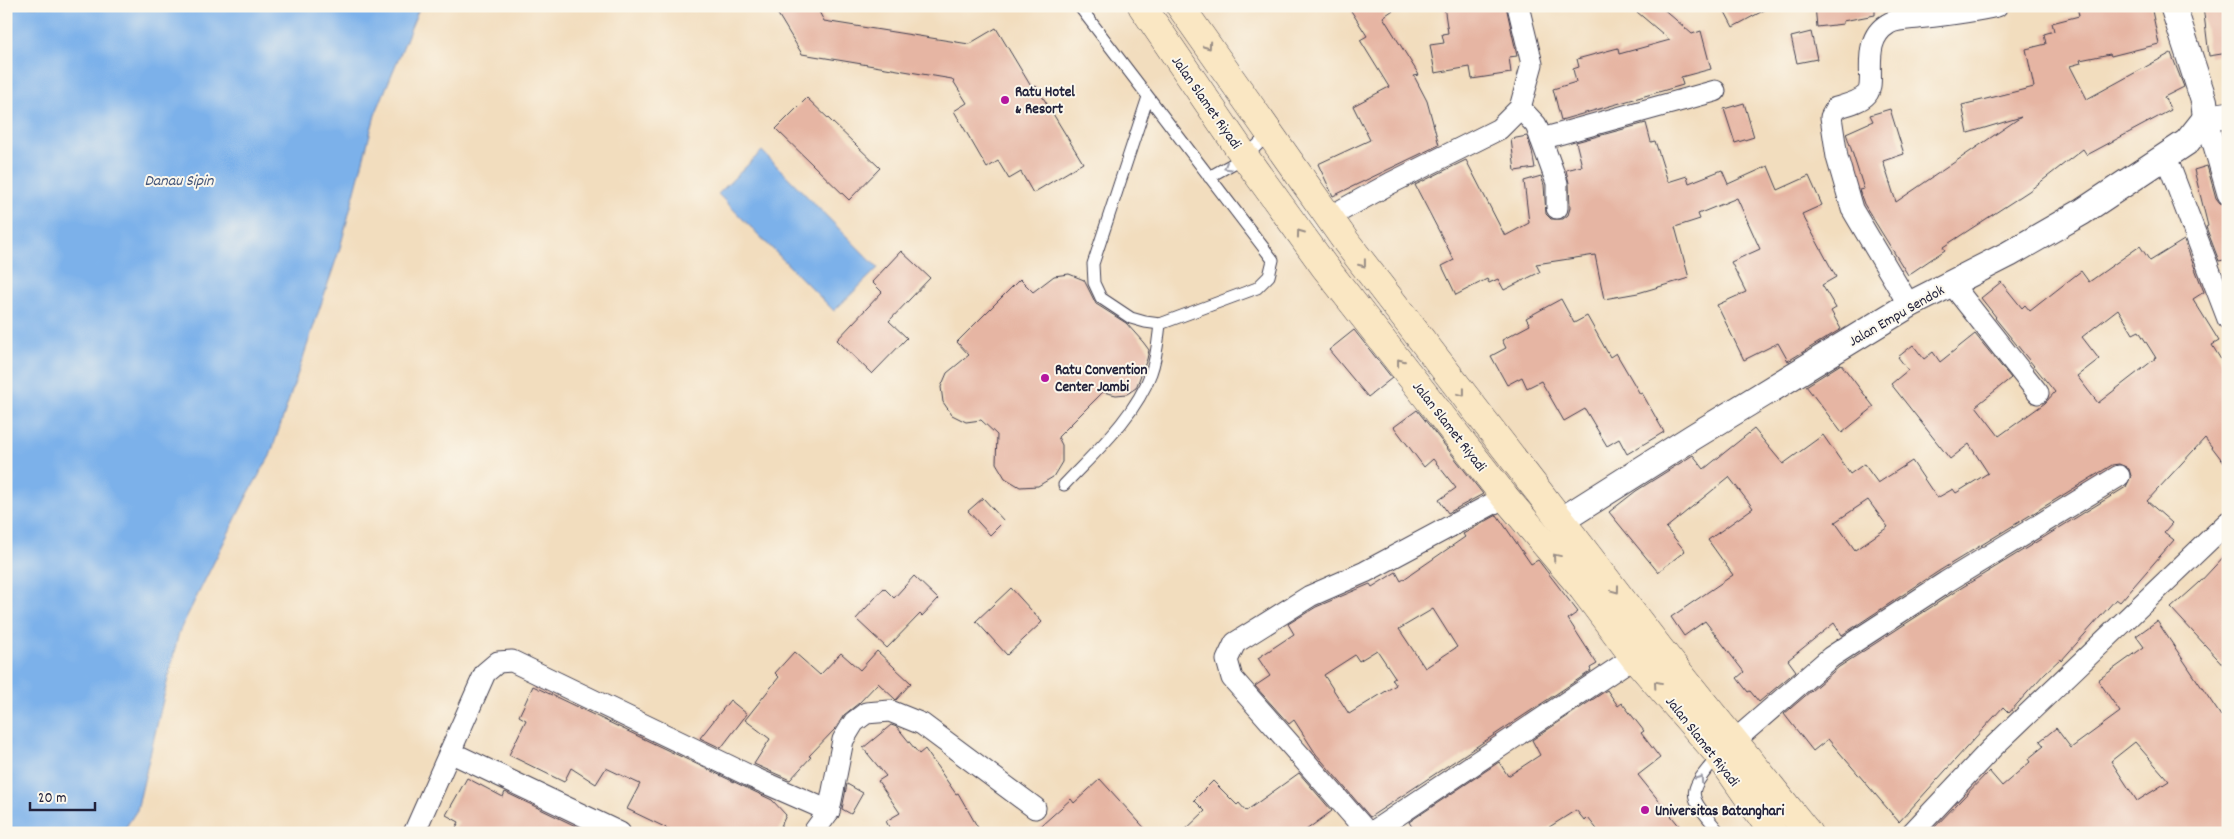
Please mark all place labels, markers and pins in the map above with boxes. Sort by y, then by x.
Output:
place label: Ratu Hotel & Resort [1015,82,1075,121]
marker: Ratu Hotel & Resort [999,94,1011,106]
place label: Ratu Convention Center Jambi [1055,360,1148,399]
marker: Ratu Convention Center Jambi [1039,372,1051,384]
place label: Universitas Batanghari [1655,801,1784,823]
marker: Universitas Batanghari [1639,804,1651,816]

